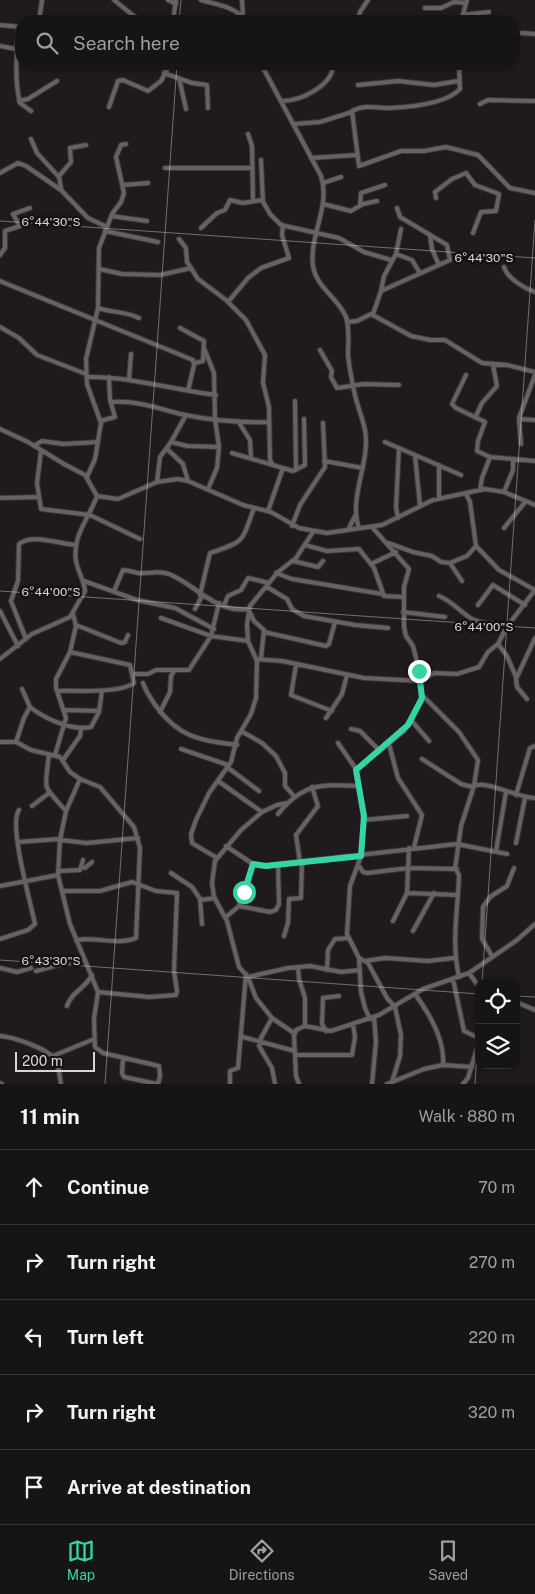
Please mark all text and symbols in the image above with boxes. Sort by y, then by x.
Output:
search box [15,15,520,70]
icon: search [33,29,61,57]
text: Search here [73,32,180,54]
text: 6°44'30"S [21,215,81,229]
text: 6°44'30"S [454,251,514,265]
text: 6°44'00"S [22,585,80,599]
text: 6°44'00"S [455,620,513,634]
route end [408,660,431,683]
route start [233,881,256,904]
text: 6°43'30"S [21,954,81,968]
map controls [475,979,520,1069]
button: locate [475,979,520,1024]
button: layers [475,1024,520,1069]
scale bar [15,1049,95,1072]
text: 200 m [22,1053,63,1069]
text: 11 min [20,1104,80,1129]
text: Walk · 880 m [418,1107,515,1126]
icon: ahead [20,1173,48,1201]
text: Continue [67,1176,149,1198]
text: 70 m [478,1178,515,1197]
icon: right [20,1248,48,1276]
text: Turn right [67,1251,156,1273]
text: 270 m [469,1253,515,1272]
icon: left [20,1323,48,1351]
text: Turn left [67,1326,144,1348]
text: 220 m [468,1328,515,1347]
icon: right [20,1398,48,1426]
text: Turn right [67,1401,156,1423]
text: 320 m [468,1403,515,1422]
icon: arrive [20,1473,48,1501]
text: Arrive at destination [67,1476,251,1498]
tab: Map [67,1537,95,1583]
tab: Directions [229,1537,295,1583]
tab: Saved [428,1537,468,1583]

